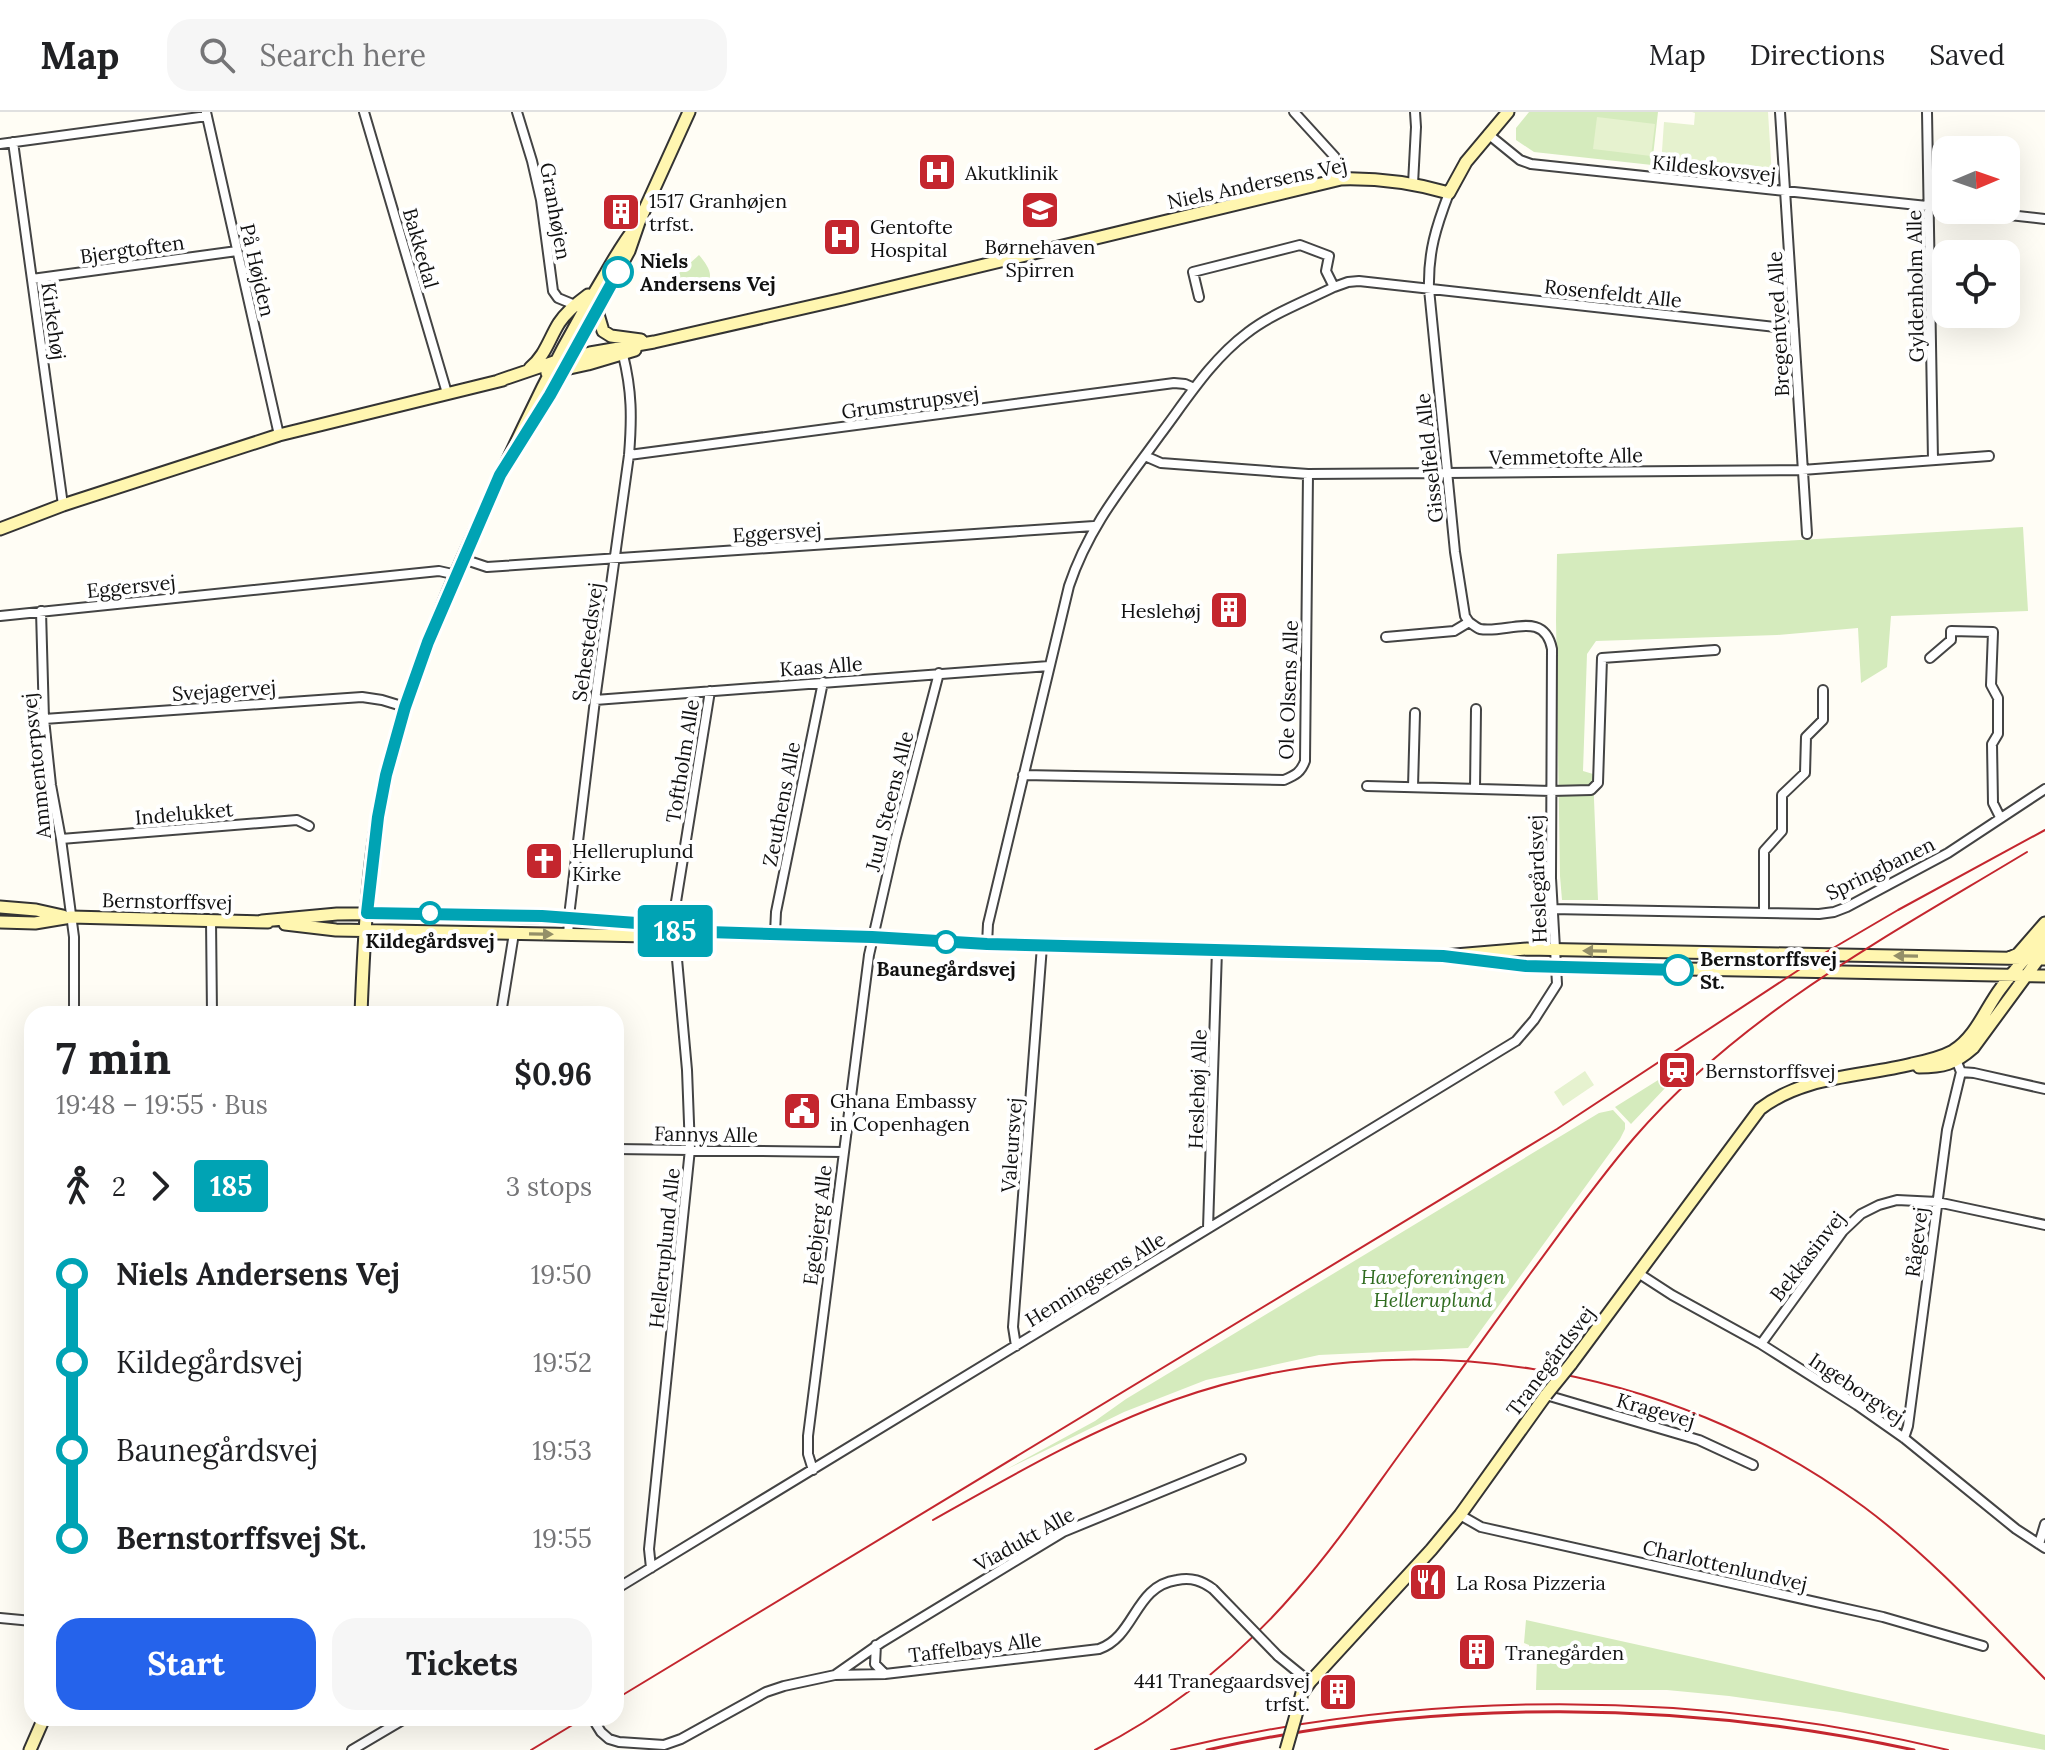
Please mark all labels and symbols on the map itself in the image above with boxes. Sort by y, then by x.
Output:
north arrow [1932,136,2020,224]
street label: Kildeskovsvej [1651,149,1777,187]
hospital icon: Akutklinik [916,151,958,193]
street label: Niels Andersens Vej [1165,152,1349,214]
place label: Akutklinik [964,160,1058,185]
street label: Granhøjen [535,161,577,261]
place label: 1517 Granhøjen trfst. [649,188,787,236]
school or university icon: Børnehaven Spirren [1019,189,1061,231]
building icon: 1517 Granhøjen trfst. [600,191,642,233]
street label: Bakkedal [398,205,444,291]
street label: Gyldenholm Alle [1901,209,1929,362]
place label: Gentofte Hospital [870,214,953,262]
hospital icon: Gentofte Hospital [821,216,863,258]
street label: På Højden [235,221,281,319]
street label: Bjergtoften [78,229,186,269]
place label: Børnehaven Spirren [985,234,1095,282]
place label: Niels Andersens Vej [640,248,776,296]
street label: Bregentved Alle [1762,250,1794,397]
marker: Niels Andersens Vej [603,257,633,287]
street label: Rosenfeldt Alle [1543,273,1683,313]
street label: Kirkehøj [36,281,72,361]
street label: Grumstrupsvej [840,380,980,424]
street label: Gisselfeld Alle [1410,392,1448,524]
street label: Vemmetofte Alle [1488,442,1643,470]
street label: Eggersvej [732,516,822,548]
street label: Eggersvej [85,569,177,603]
street label: Sehestedsvej [566,581,608,703]
building icon: Heslehøj [1208,589,1250,631]
place label: Heslehøj [1121,598,1201,623]
street label: Ole Olsens Alle [1273,620,1303,760]
street label: Kaas Alle [779,651,863,681]
street label: Svejagervej [171,674,277,706]
street label: Ammentorpsvej [16,692,56,841]
street label: Toftholm Alle [660,697,704,825]
street label: Juul Steens Alle [859,728,919,875]
street label: Zeuthens Alle [757,739,805,868]
street label: Indelukket [134,796,234,830]
street label: Heslegårdsvej [1522,814,1552,944]
street label: Springbanen [1821,831,1939,905]
place label: Helleruplund Kirke [572,838,694,886]
church icon: Helleruplund Kirke [523,840,565,882]
street label: Bernstorffsvej [102,887,232,915]
marker: Kildegårdsvej [419,902,441,924]
line badge: 185 [629,905,721,957]
place label: Kildegårdsvej [365,928,495,953]
one-way arrow [529,928,554,940]
marker: Baunegårdsvej [935,931,957,953]
one-way arrow [1582,944,1607,957]
place label: Bernstorffsvej St. [1700,946,1837,994]
one-way arrow [1893,950,1918,963]
marker: Bernstorffsvej St. [1663,955,1693,985]
place label: Baunegårdsvej [876,956,1016,981]
street label: Heslehøj Alle [1182,1028,1212,1149]
station icon: Bernstorffsvej [1656,1049,1698,1091]
place label: Bernstorffsvej [1705,1058,1835,1083]
place label: Ghana Embassy in Copenhagen [830,1088,977,1136]
public building icon: Ghana Embassy in Copenhagen [781,1090,823,1132]
street label: Valeursvej [995,1097,1027,1194]
street label: Fannys Alle [654,1121,758,1147]
street label: Egebjerg Alle [797,1163,837,1287]
street label: Helleruplund Alle [643,1166,685,1329]
street label: Rågevej [1899,1205,1933,1279]
street label: Bekkasinvej [1764,1206,1850,1306]
street label: Henningsens Alle [1020,1226,1170,1332]
park label: Haveforeningen Helleruplund [1361,1264,1506,1312]
street label: Tranegårdsvej [1500,1301,1600,1421]
street label: Ingeborgvej [1805,1347,1909,1429]
street label: Kragevej [1614,1387,1698,1433]
street label: Viadukt Alle [969,1501,1079,1577]
street label: Charlottenlundvej [1640,1534,1810,1596]
restaurant icon: La Rosa Pizzeria [1407,1561,1449,1603]
place label: La Rosa Pizzeria [1456,1570,1606,1595]
street label: Taffelbays Alle [907,1626,1043,1668]
building icon: Tranegården [1456,1631,1498,1673]
place label: Tranegården [1505,1640,1624,1665]
place label: 441 Tranegaardsvej trfst. [1134,1668,1310,1716]
building icon: 441 Tranegaardsvej trfst. [1317,1671,1359,1713]

